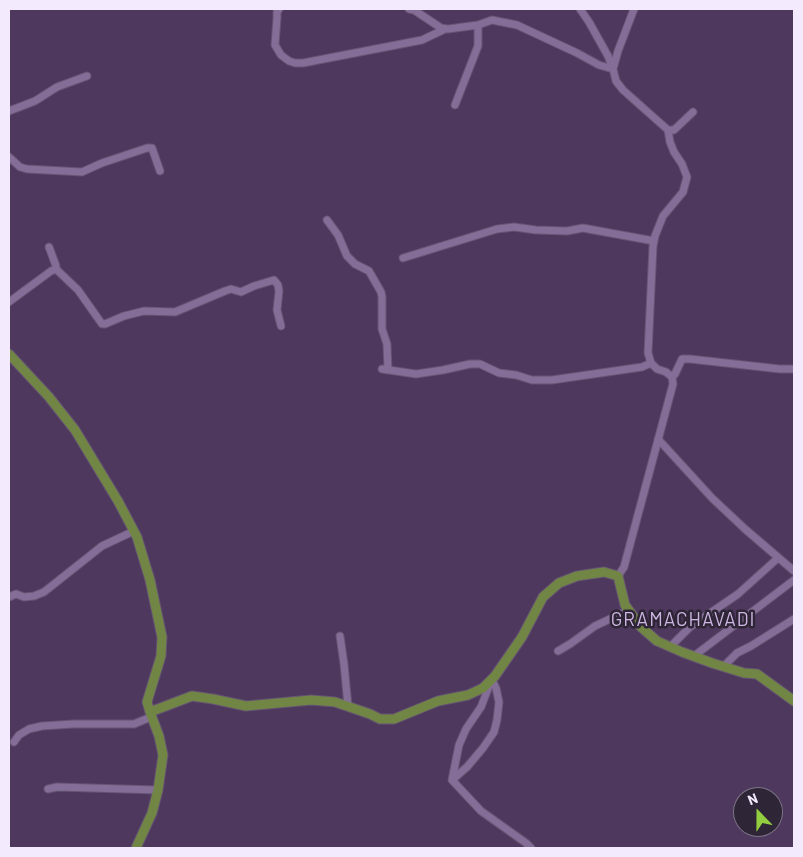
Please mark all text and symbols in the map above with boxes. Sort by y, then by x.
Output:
district label: GRAMACHAVADI [609,609,757,631]
north arrow [733,787,783,837]
text: N [745,789,760,808]

